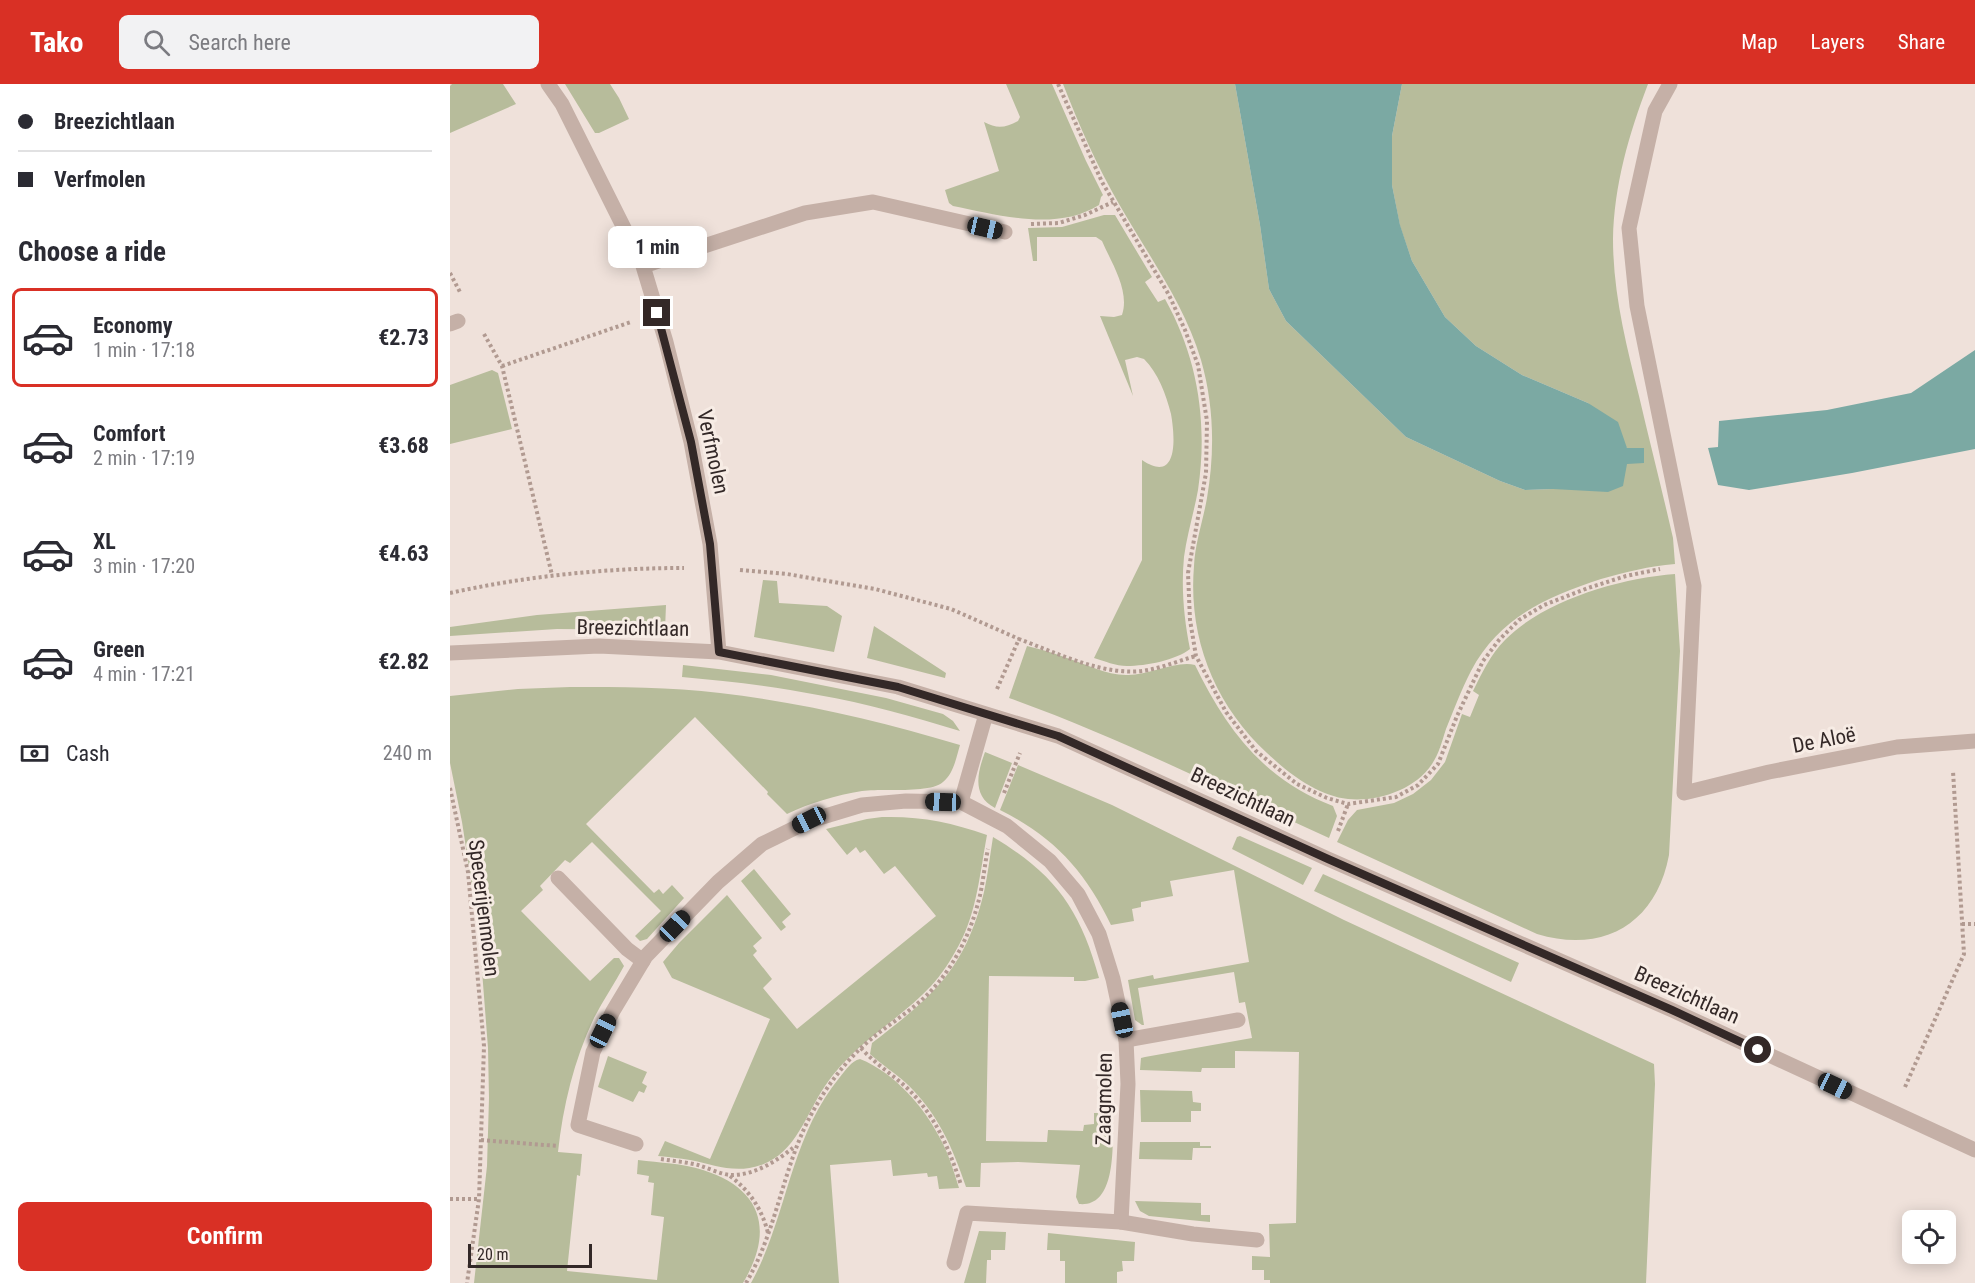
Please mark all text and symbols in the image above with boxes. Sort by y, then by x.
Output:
search box [119,15,539,69]
text: Tako [30,26,83,59]
icon: search [140,26,173,59]
text: Search here [188,30,291,55]
text: Map [1741,30,1778,54]
text: Layers [1811,30,1865,54]
text: Share [1898,30,1945,54]
text: Breezichtlaan [54,109,175,134]
text: Verfmolen [54,167,146,192]
car [965,215,1005,241]
callout: 1 min [608,226,706,268]
text: 1 min [635,235,680,259]
text: Choose a ride [18,236,166,268]
route end [643,299,670,326]
icon: car [21,311,75,365]
text: Economy [93,313,173,338]
text: €2.73 [378,325,429,350]
text: 1 min · 17:18 [93,338,195,362]
street label: Verfmolen [692,408,734,496]
icon: car [21,419,75,473]
text: Comfort [93,421,166,446]
text: €3.68 [378,433,429,458]
text: 2 min · 17:19 [93,446,195,470]
icon: car [21,527,75,581]
text: XL [93,529,116,554]
text: €4.63 [378,541,429,566]
text: 3 min · 17:20 [93,554,195,578]
street label: Breezichtlaan [577,615,689,641]
icon: car [21,635,75,689]
text: Green [93,637,145,662]
text: €2.82 [378,649,429,674]
text: 4 min · 17:21 [93,662,195,686]
street label: De Aloë [1790,722,1858,758]
icon: cash [18,737,51,770]
text: Cash [66,741,110,766]
text: 240 m [383,741,432,765]
street label: Breezichtlaan [1187,762,1299,832]
car [925,792,961,812]
car [789,804,829,836]
street label: Specerijenmolen [464,838,504,978]
car [656,907,694,945]
street label: Breezichtlaan [1631,961,1743,1029]
car [1109,1001,1135,1039]
car [587,1011,619,1051]
route start [1744,1036,1771,1063]
street label: Zaagmolen [1091,1052,1117,1146]
car [1815,1070,1855,1102]
button: Confirm [18,1202,432,1271]
map controls [1902,1210,1956,1264]
button: locate [1902,1210,1956,1264]
scale bar [468,1241,592,1268]
text: 20 m [477,1245,509,1264]

